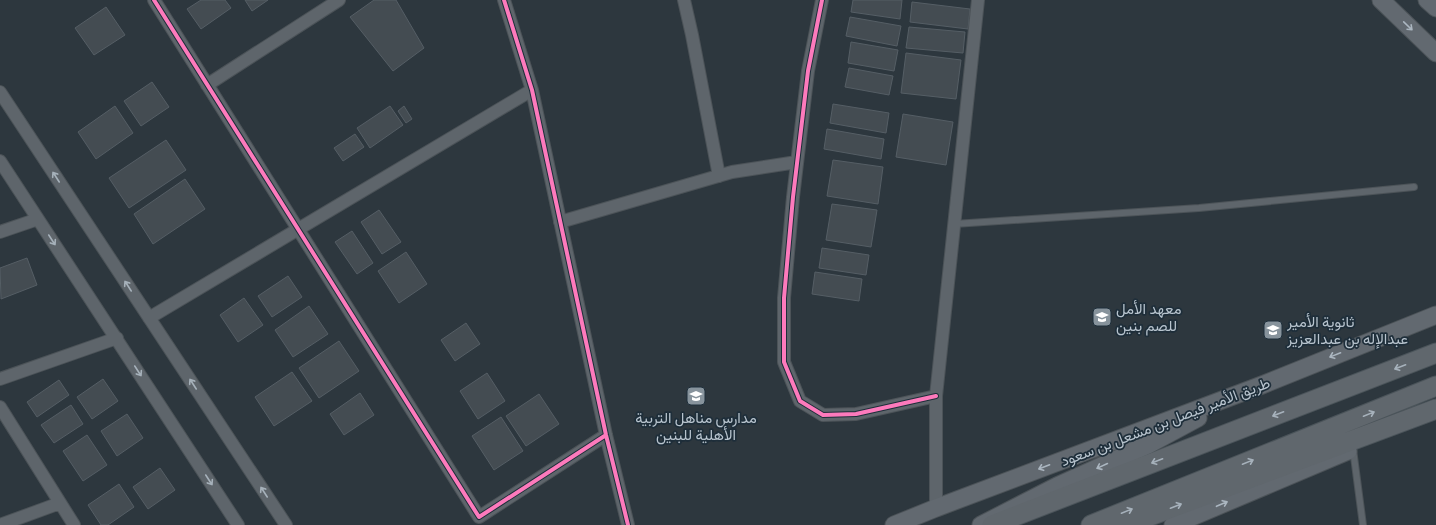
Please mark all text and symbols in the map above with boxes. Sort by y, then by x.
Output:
one-way arrow [1403,21,1413,31]
one-way arrow [52,172,60,183]
one-way arrow [48,235,56,246]
one-way arrow [124,281,132,292]
place label: معهد الأمل للصم بنين [1116,299,1181,336]
school or university icon: معهد الأمل للصم بنين [1091,306,1113,328]
place label: ثانوية الأمير عبدالإله بن عبدالعزيز [1286,312,1408,349]
school or university icon: ثانوية الأمير عبدالإله بن عبدالعزيز [1262,319,1284,341]
one-way arrow [1329,352,1341,360]
one-way arrow [1394,363,1406,371]
one-way arrow [134,365,142,376]
street label: طريق الأمير فيصل بن مشعل بن سعود [1058,373,1273,471]
one-way arrow [188,378,196,390]
school or university icon: مدارس مناهل التربية الأهلية للبنين [685,385,707,407]
place label: مدارس مناهل التربية الأهلية للبنين [635,408,757,445]
one-way arrow [1273,410,1285,418]
one-way arrow [1362,410,1374,417]
one-way arrow [1152,457,1164,465]
one-way arrow [1241,458,1253,466]
one-way arrow [1096,462,1108,470]
one-way arrow [1038,464,1050,472]
one-way arrow [205,474,213,485]
one-way arrow [260,487,268,498]
one-way arrow [1215,500,1227,508]
one-way arrow [1169,502,1181,510]
one-way arrow [1121,506,1133,514]

